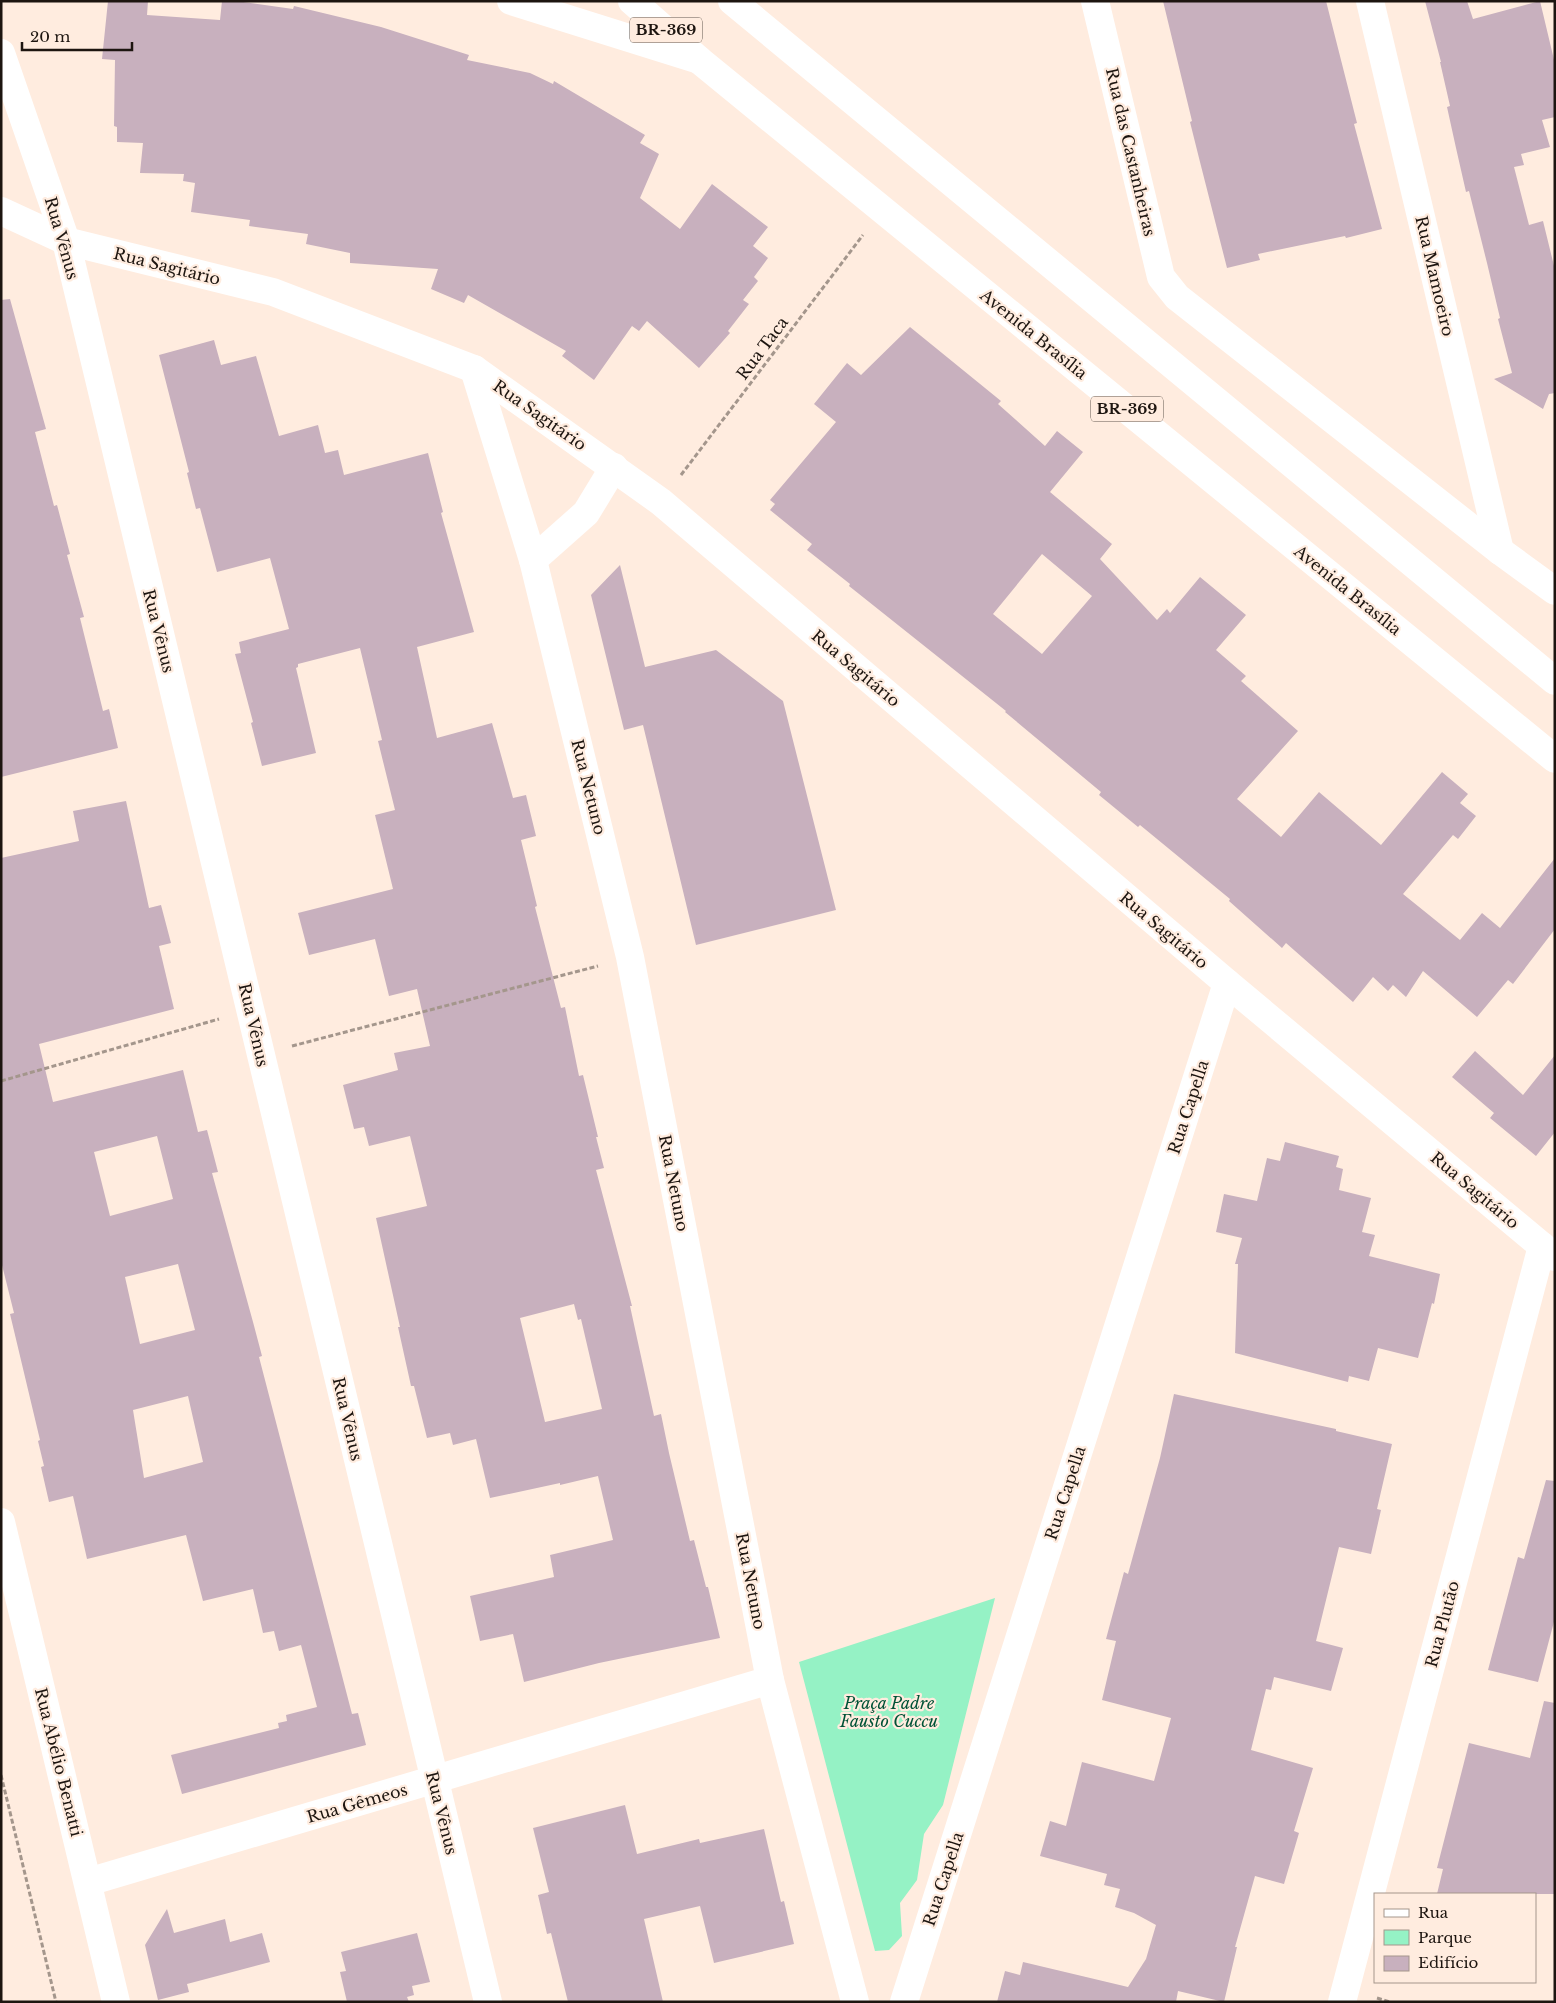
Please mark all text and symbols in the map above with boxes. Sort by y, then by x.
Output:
road number: BR-369 [630,18,702,42]
scale bar [22,20,132,52]
text: 20 m [30,27,70,46]
street label: Rua das Castanheiras [1102,66,1160,238]
street label: Rua Vênus [41,194,83,282]
street label: Rua Mamoeiro [1411,214,1459,338]
street label: Rua Sagitário [112,243,222,289]
street label: Avenida Brasília [976,284,1092,383]
street label: Rua Taca [732,312,792,383]
street label: Rua Sagitário [489,375,591,455]
road number: BR-369 [1091,396,1163,422]
street label: Avenida Brasília [1290,540,1406,639]
street label: Rua Vênus [139,587,179,675]
street label: Rua Sagitário [808,625,904,711]
street label: Rua Netuno [567,737,611,837]
street label: Rua Sagitário [1116,887,1212,973]
street label: Rua Vênus [235,981,273,1069]
street label: Rua Capella [1163,1057,1213,1157]
street label: Rua Netuno [655,1133,693,1233]
street label: Rua Sagitário [1427,1147,1523,1233]
street label: Rua Vênus [329,1375,367,1463]
street label: Rua Capella [1040,1443,1090,1543]
street label: Rua Netuno [732,1531,770,1631]
street label: Rua Plutão [1421,1578,1463,1670]
street label: Rua Abélio Benatti [31,1686,87,1839]
park label: Praça Padre Fausto Cuccu [839,1693,938,1731]
street label: Rua Vênus [422,1769,462,1857]
street label: Rua Gêmeos [304,1779,410,1827]
street label: Rua Capella [918,1829,968,1929]
legend [1374,1893,1536,1983]
text: Rua [1418,1903,1449,1922]
text: Parque [1418,1928,1472,1947]
text: Edifício [1418,1953,1479,1972]

